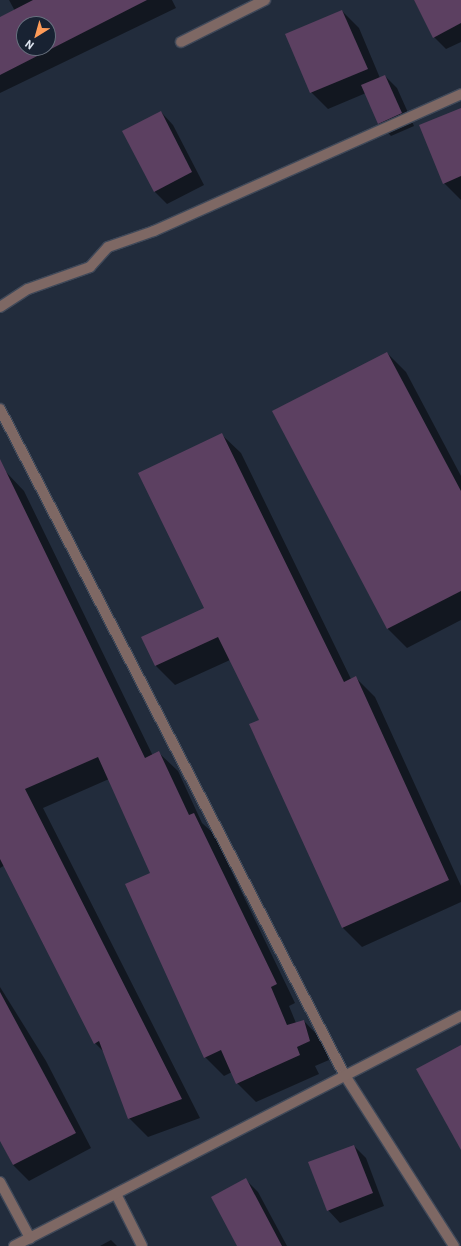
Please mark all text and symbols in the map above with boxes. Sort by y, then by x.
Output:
north arrow [16,16,56,56]
text: N [22,38,36,53]

